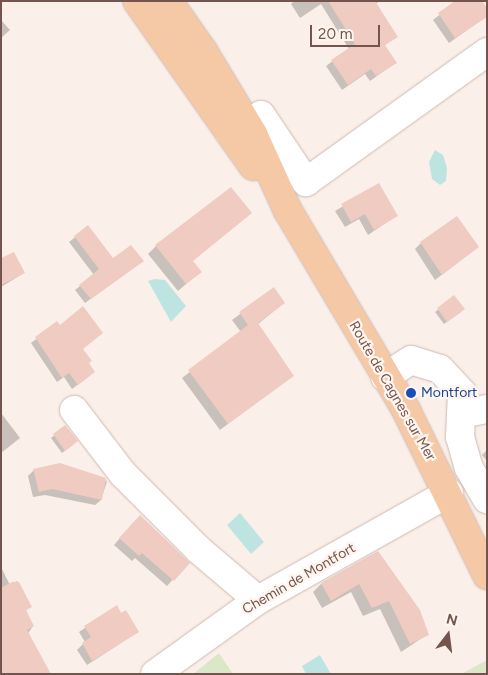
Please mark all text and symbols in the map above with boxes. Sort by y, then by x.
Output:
scale bar [313,15,383,47]
text: 20 m [318,25,352,43]
street label: Route de Cagnes sur Mer [345,318,439,464]
place label: Montfort [421,385,477,401]
marker: Montfort [405,387,417,399]
street label: Chemin de Montfort [240,540,358,618]
north arrow [423,610,473,660]
text: N [445,610,459,630]

